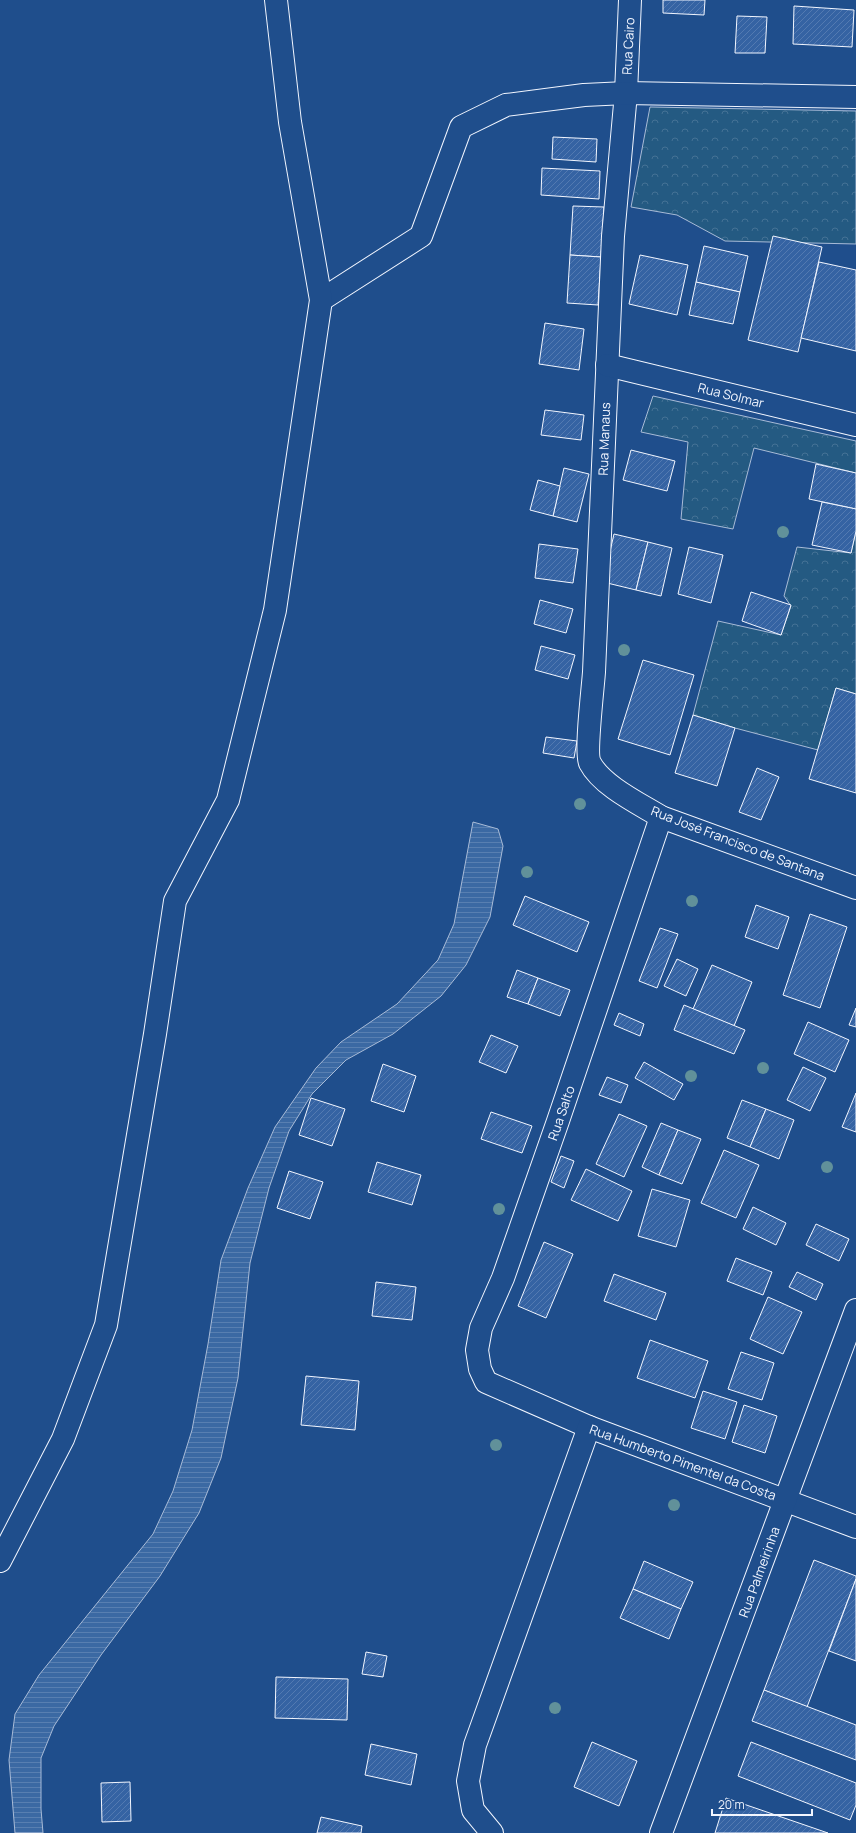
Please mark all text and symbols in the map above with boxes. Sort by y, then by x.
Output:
street label: Rua Cairo [618,16,639,75]
street label: Rua Solmar [696,378,766,412]
street label: Rua Manaus [594,402,614,476]
street label: Rua José Francisco de Santana [649,802,827,884]
street label: Rua Salto [543,1083,579,1143]
street label: Rua Humberto Pimentel da Costa [587,1420,779,1504]
street label: Rua Palmeirinha [734,1524,784,1620]
scale bar [712,1791,812,1817]
text: 20 m [718,1796,745,1813]

